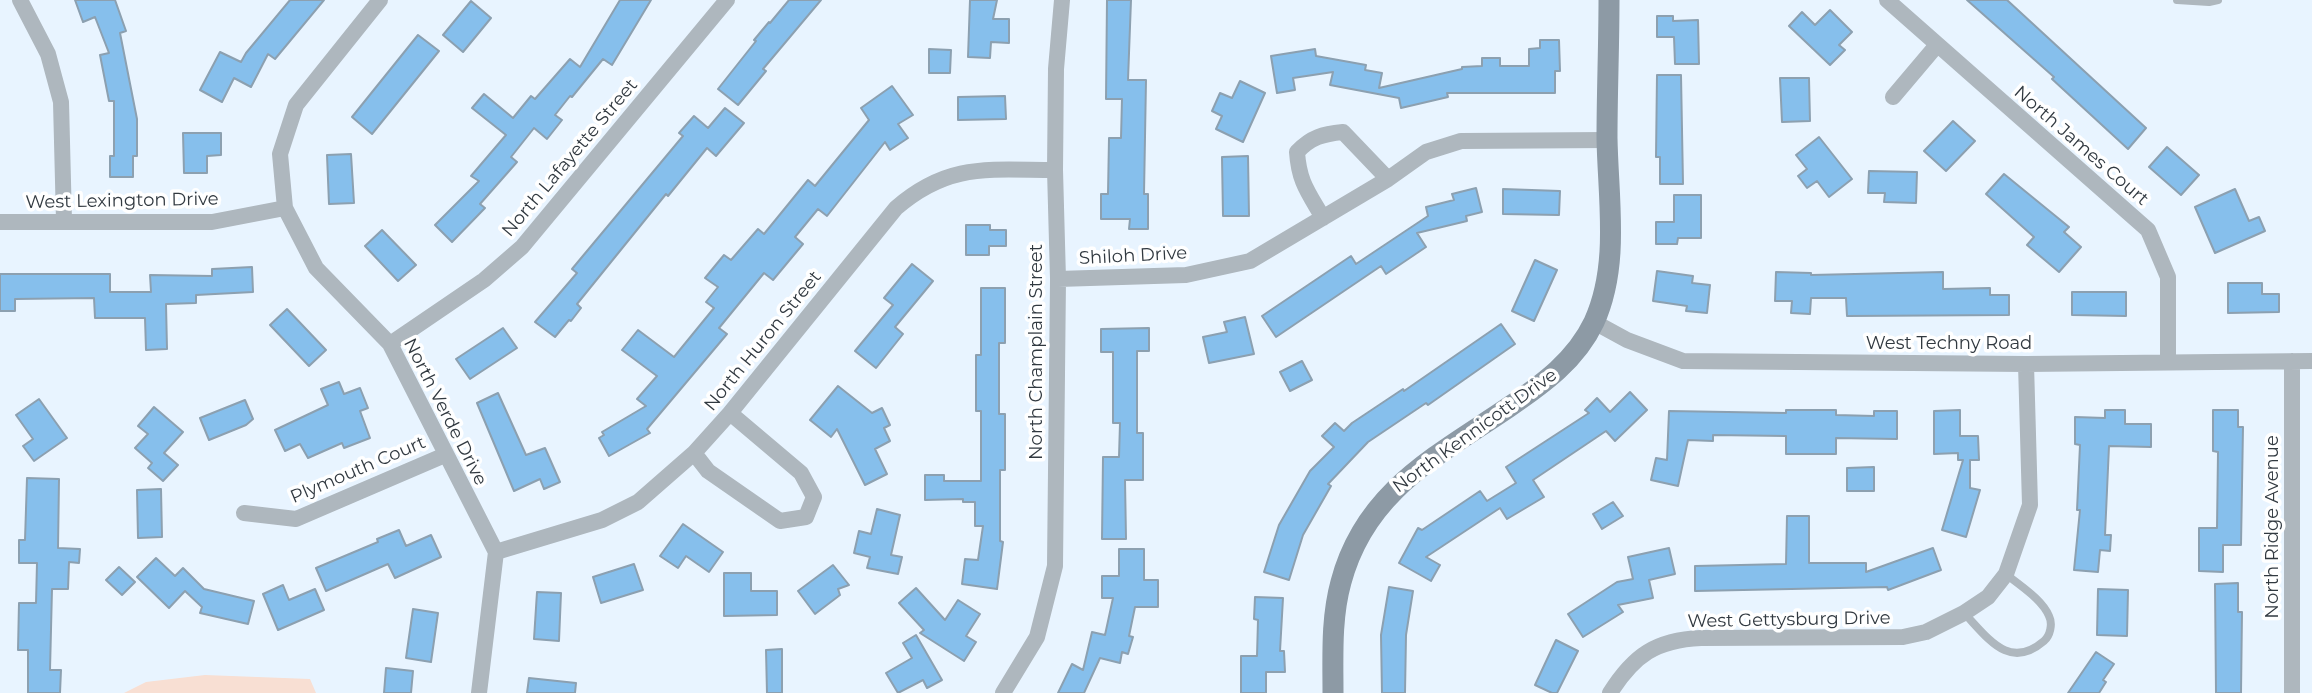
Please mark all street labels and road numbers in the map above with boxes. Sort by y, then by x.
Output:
street label: North Lafayette Street [498,75,642,241]
street label: North James Court [2009,82,2153,210]
street label: West Lexington Drive [25,189,219,213]
street label: Shiloh Drive [1078,242,1188,270]
street label: North Champlain Street [1026,244,1048,460]
street label: North Huron Street [700,267,826,415]
street label: West Techny Road [1866,333,2032,355]
street label: North Verde Drive [399,335,491,489]
street label: North Kennicott Drive [1389,364,1561,498]
street label: Plymouth Court [287,432,429,508]
street label: North Ridge Avenue [2262,435,2284,619]
street label: West Gettysburg Drive [1687,607,1891,633]

